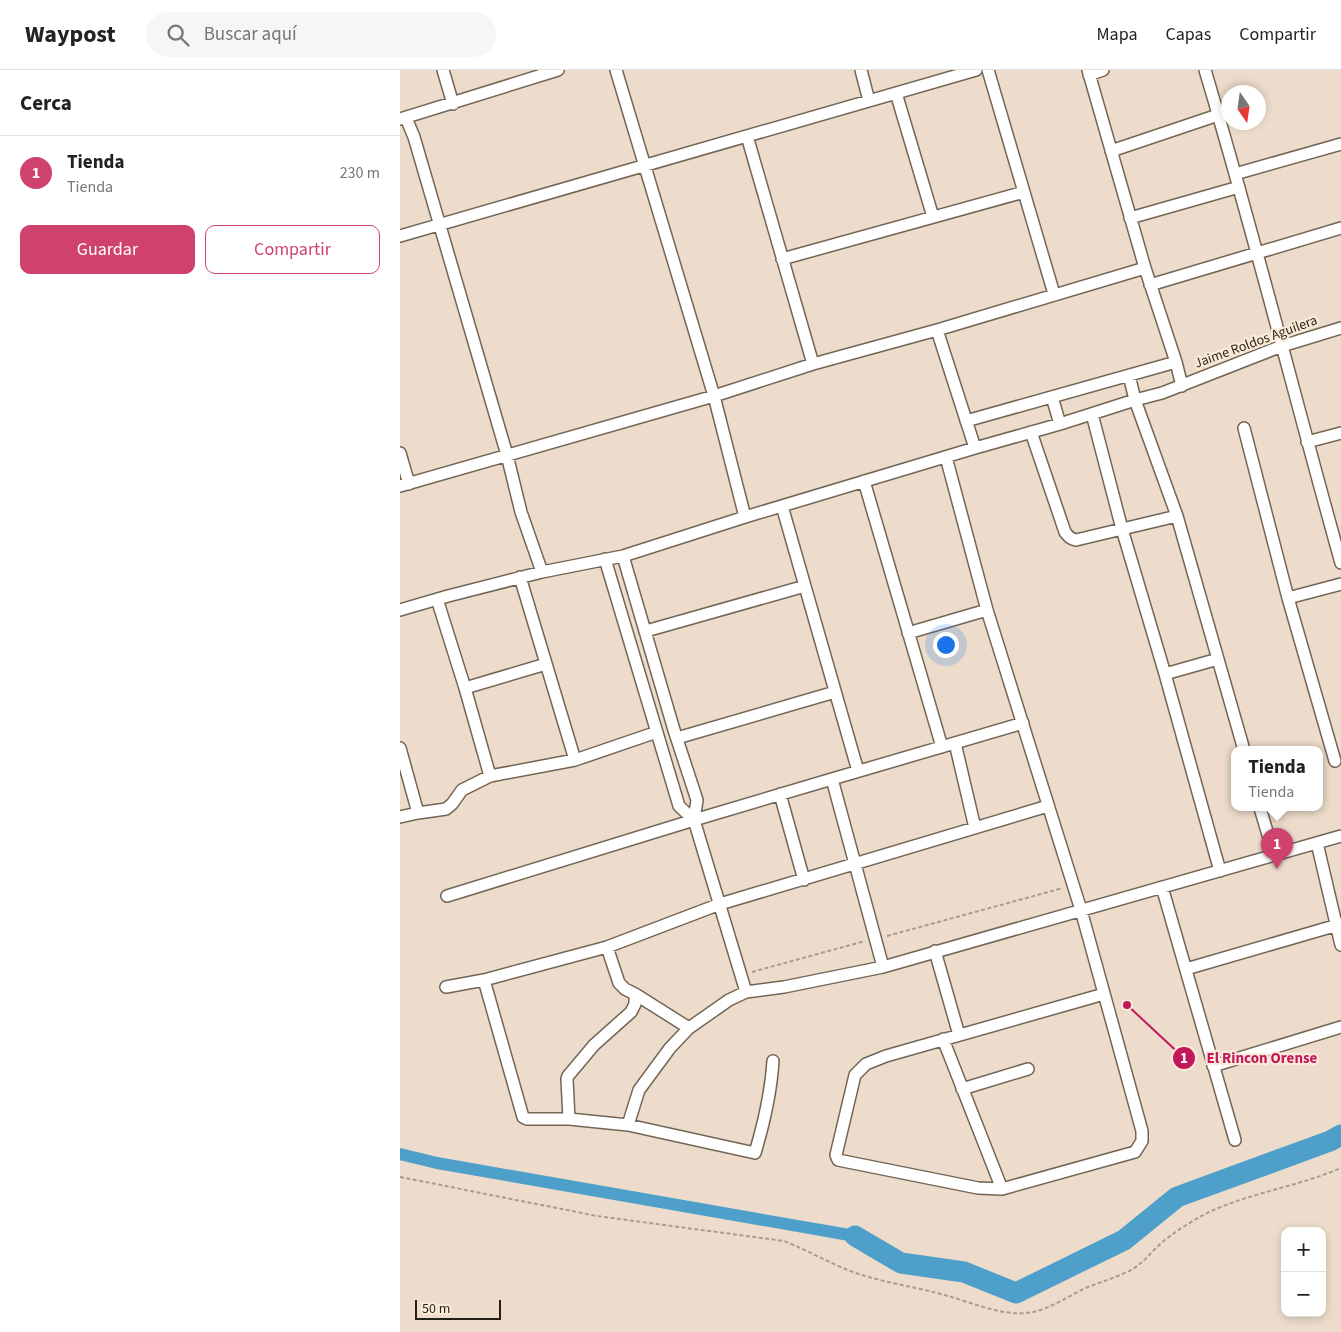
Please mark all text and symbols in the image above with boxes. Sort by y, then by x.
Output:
search box [146,12,496,57]
text: Waypost [25,17,116,52]
icon: search [164,21,192,49]
text: Buscar aquí [204,21,297,48]
text: Mapa [1097,22,1138,47]
text: Capas [1166,22,1211,47]
text: Compartir [1239,22,1316,47]
north arrow [1221,85,1266,130]
text: Cerca [20,88,72,118]
text: Tienda [67,149,124,176]
text: 1 [32,162,40,184]
text: 230 m [340,162,380,184]
text: Tienda [67,176,113,198]
button: Guardar [20,225,195,274]
button: Compartir [205,225,380,274]
street label: Jaime Roldos Aguilera [1192,310,1320,374]
your location [933,632,959,658]
popup [1231,746,1323,811]
text: Tienda [1248,754,1306,781]
text: Tienda [1248,781,1294,803]
pin: 1 [1261,828,1293,869]
callout: El Rincon Orense [1172,1043,1328,1073]
text: 1 [1180,1048,1188,1069]
text: El Rincon Orense [1207,1048,1318,1069]
map controls [1281,1227,1326,1317]
button: + [1281,1227,1326,1272]
button: − [1281,1272,1326,1317]
scale bar [415,1297,501,1320]
text: 50 m [422,1299,450,1319]

